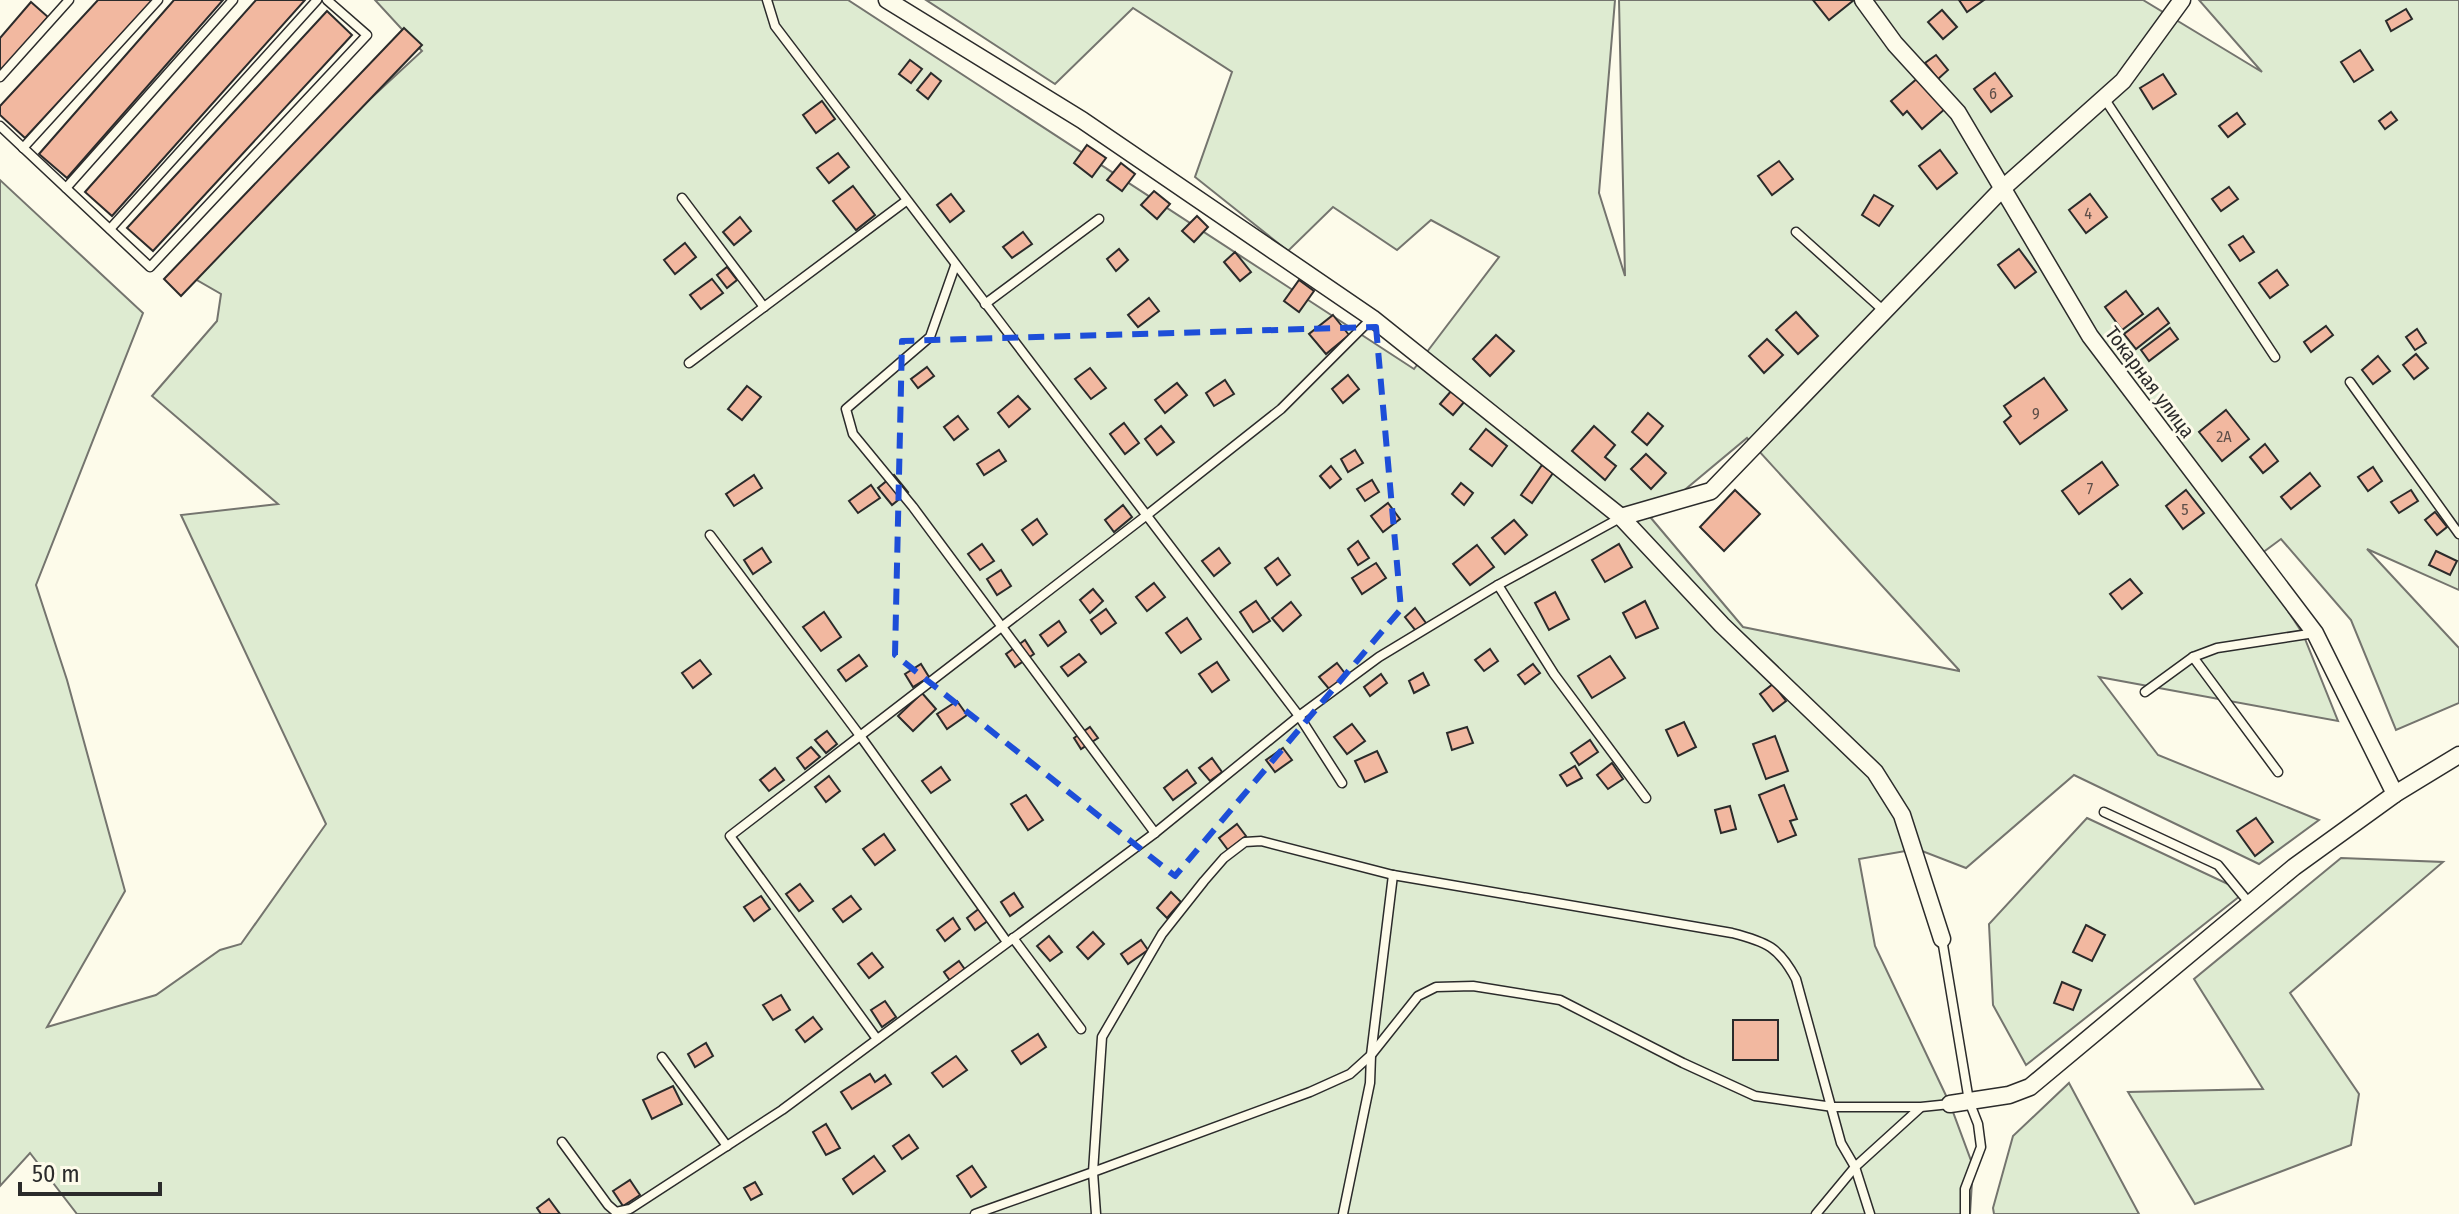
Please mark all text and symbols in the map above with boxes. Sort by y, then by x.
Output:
house number: 6 [1989,84,1997,103]
house number: 4 [2084,204,2092,223]
street label: Токарная улица [2100,322,2200,442]
house number: 9 [2032,404,2040,423]
house number: 2А [2216,427,2232,446]
house number: 7 [2087,479,2094,498]
house number: 5 [2181,500,2189,519]
scale bar [20,1146,160,1196]
text: 50 m [32,1160,80,1188]

